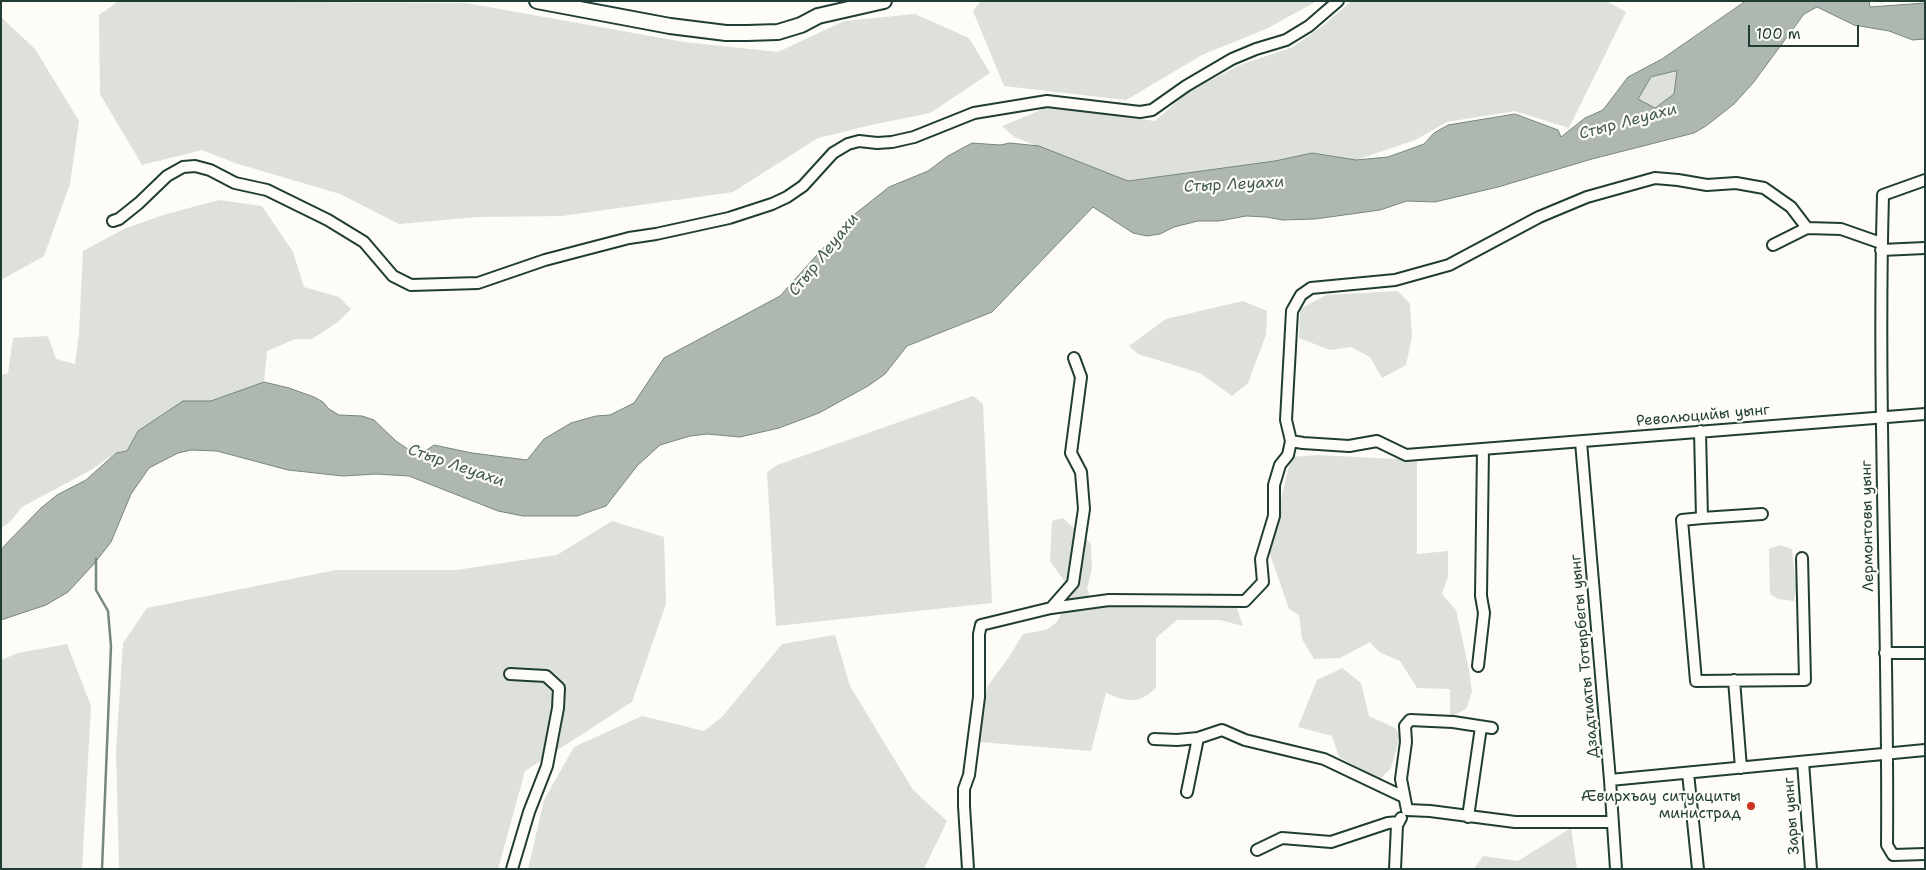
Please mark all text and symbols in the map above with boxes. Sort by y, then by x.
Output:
scale bar [1751,15,1862,47]
text: 100 m [1756,24,1801,44]
water label: Стыр Леуахи [1577,100,1679,144]
water label: Стыр Леуахи [1183,173,1285,197]
water label: Стыр Леуахи [785,210,863,300]
street label: Революцийы уынг [1635,401,1771,431]
water label: Стыр Леуахи [405,441,507,491]
street label: Лермонтовы уынг [1858,460,1878,592]
street label: Дзадтиаты Тотырбегы уынг [1567,553,1603,759]
street label: Зары уынг [1780,777,1804,855]
place label: Æвирхъау ситуациты министрад [1581,788,1741,823]
marker: Æвирхъау ситуациты министрад [1745,800,1757,812]

